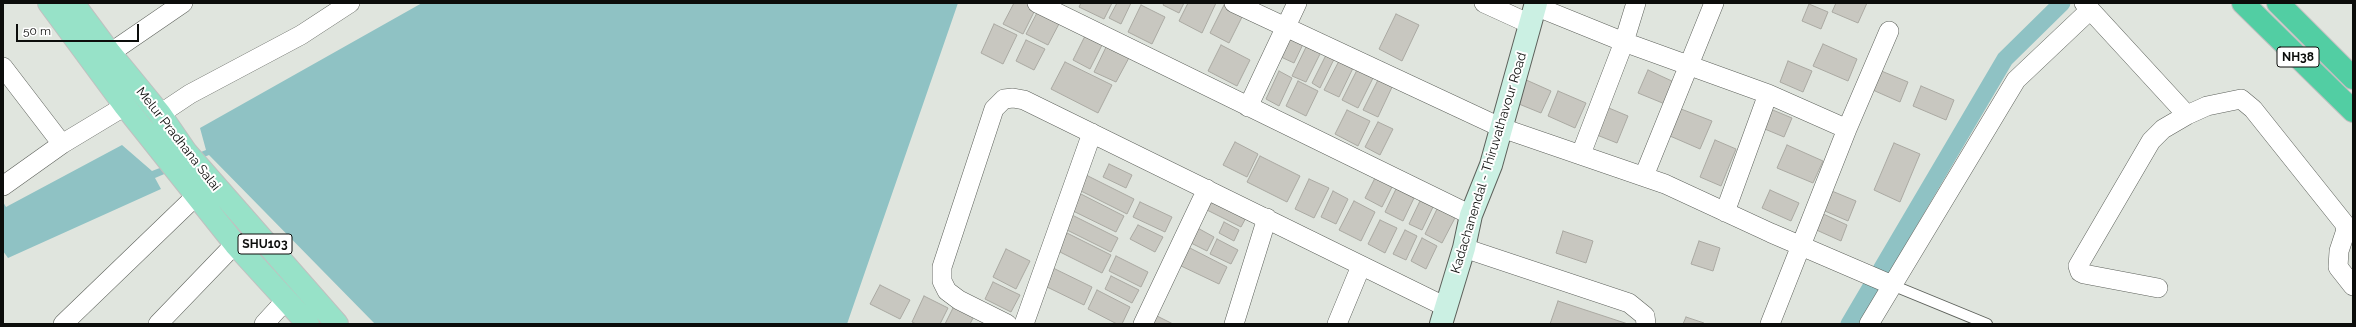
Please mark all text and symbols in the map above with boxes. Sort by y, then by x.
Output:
scale bar [18,16,141,42]
text: 50 m [23,24,51,38]
road number: NH38 [2277,47,2319,67]
street label: Kadachanendal - Thiruvathavour Road [1448,51,1530,275]
street label: Melur Pradhana Salai [133,84,223,194]
road number: SHU103 [238,234,292,254]

